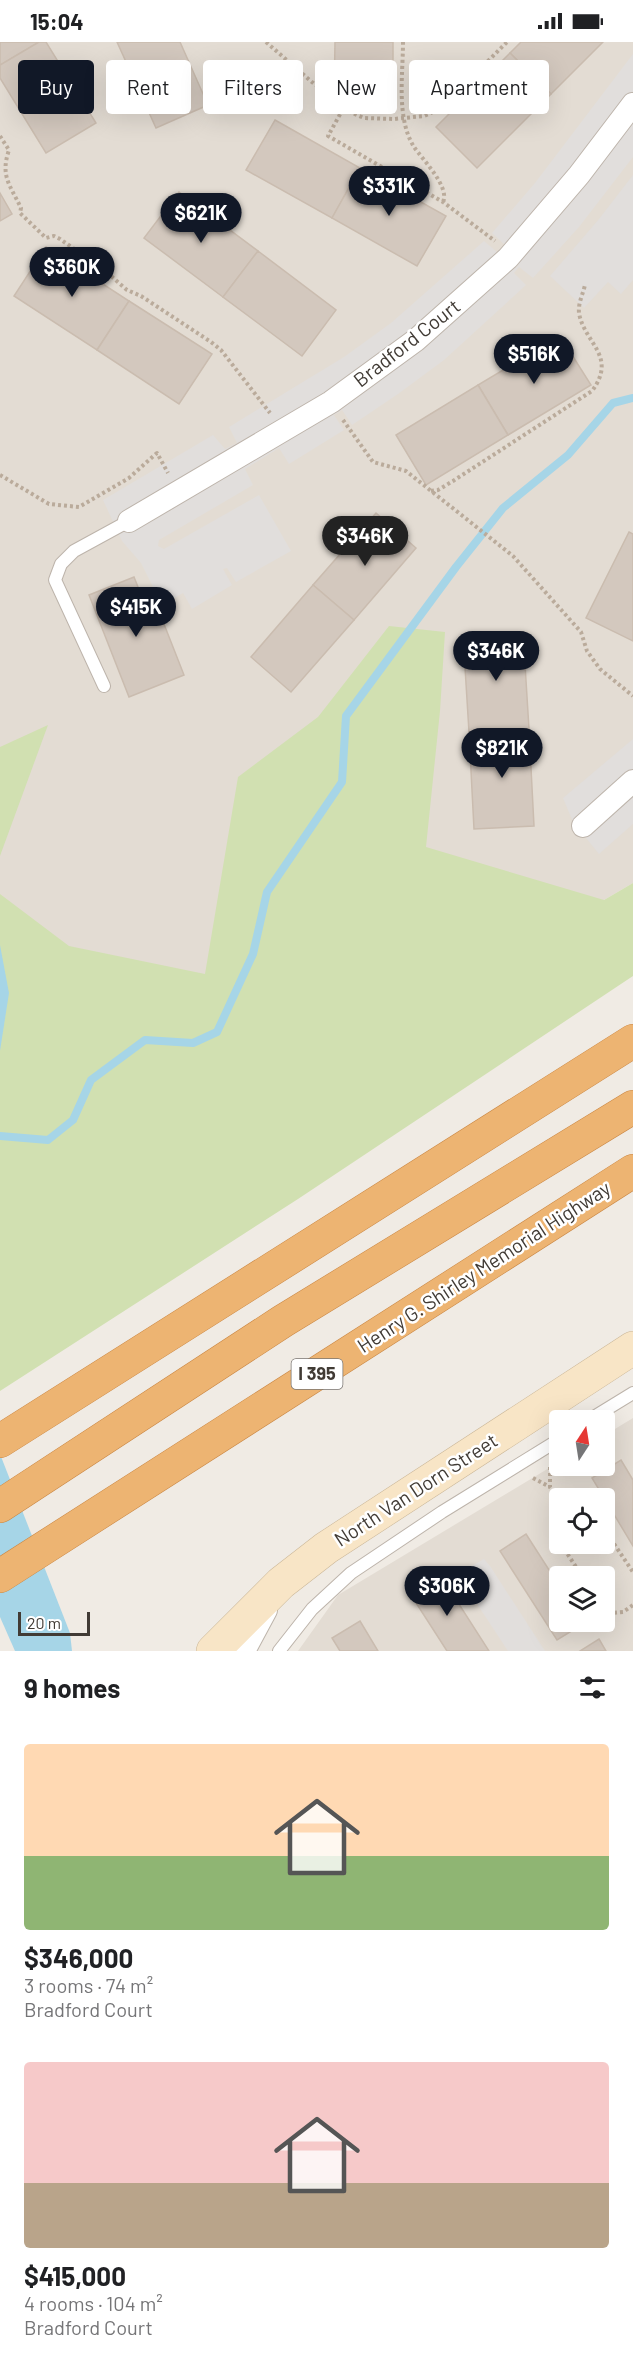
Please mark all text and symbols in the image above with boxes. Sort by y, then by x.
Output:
text: 15:04 [30,8,84,34]
chip: Buy [18,60,94,114]
chip: Rent [106,60,191,114]
chip: Filters [203,60,303,114]
chip: New [315,60,397,114]
chip: Apartment [409,60,549,114]
pin: $331K [347,166,431,217]
text: $331K [363,173,415,197]
pin: $621K [159,193,243,244]
text: $621K [175,200,227,224]
pin: $360K [30,247,114,298]
text: $360K [44,254,100,278]
street label: Bradford Court [348,293,464,391]
pin: $516K [492,334,576,385]
text: $516K [508,341,560,365]
pin: $346K [323,516,407,567]
text: $346K [336,523,394,547]
pin: $415K [94,587,178,638]
text: $415K [110,594,162,618]
pin: $346K [454,631,538,682]
text: $346K [467,638,525,662]
pin: $821K [460,728,544,779]
text: $821K [476,735,528,759]
street label: Henry G. Shirley Memorial Highway [352,1175,614,1357]
road number: I 395 [292,1359,342,1389]
north arrow [549,1410,615,1476]
map controls [549,1410,615,1632]
street label: North Van Dorn Street [329,1427,502,1551]
button: locate [549,1488,615,1554]
pin: $306K [405,1566,489,1617]
button: layers [549,1566,615,1632]
text: $306K [419,1573,475,1597]
scale bar [18,1609,90,1636]
text: 20 m [27,1613,61,1632]
icon: filters [576,1671,609,1704]
text: 9 homes [24,1672,120,1703]
icon: home [263,1783,371,1891]
text: $346,000 [24,1942,133,1973]
text: 3 rooms · 74 m² [24,1973,153,1997]
text: Bradford Court [24,1997,153,2021]
icon: home [263,2101,371,2209]
text: $415,000 [24,2260,126,2291]
text: 4 rooms · 104 m² [24,2291,163,2315]
text: Bradford Court [24,2315,153,2339]

